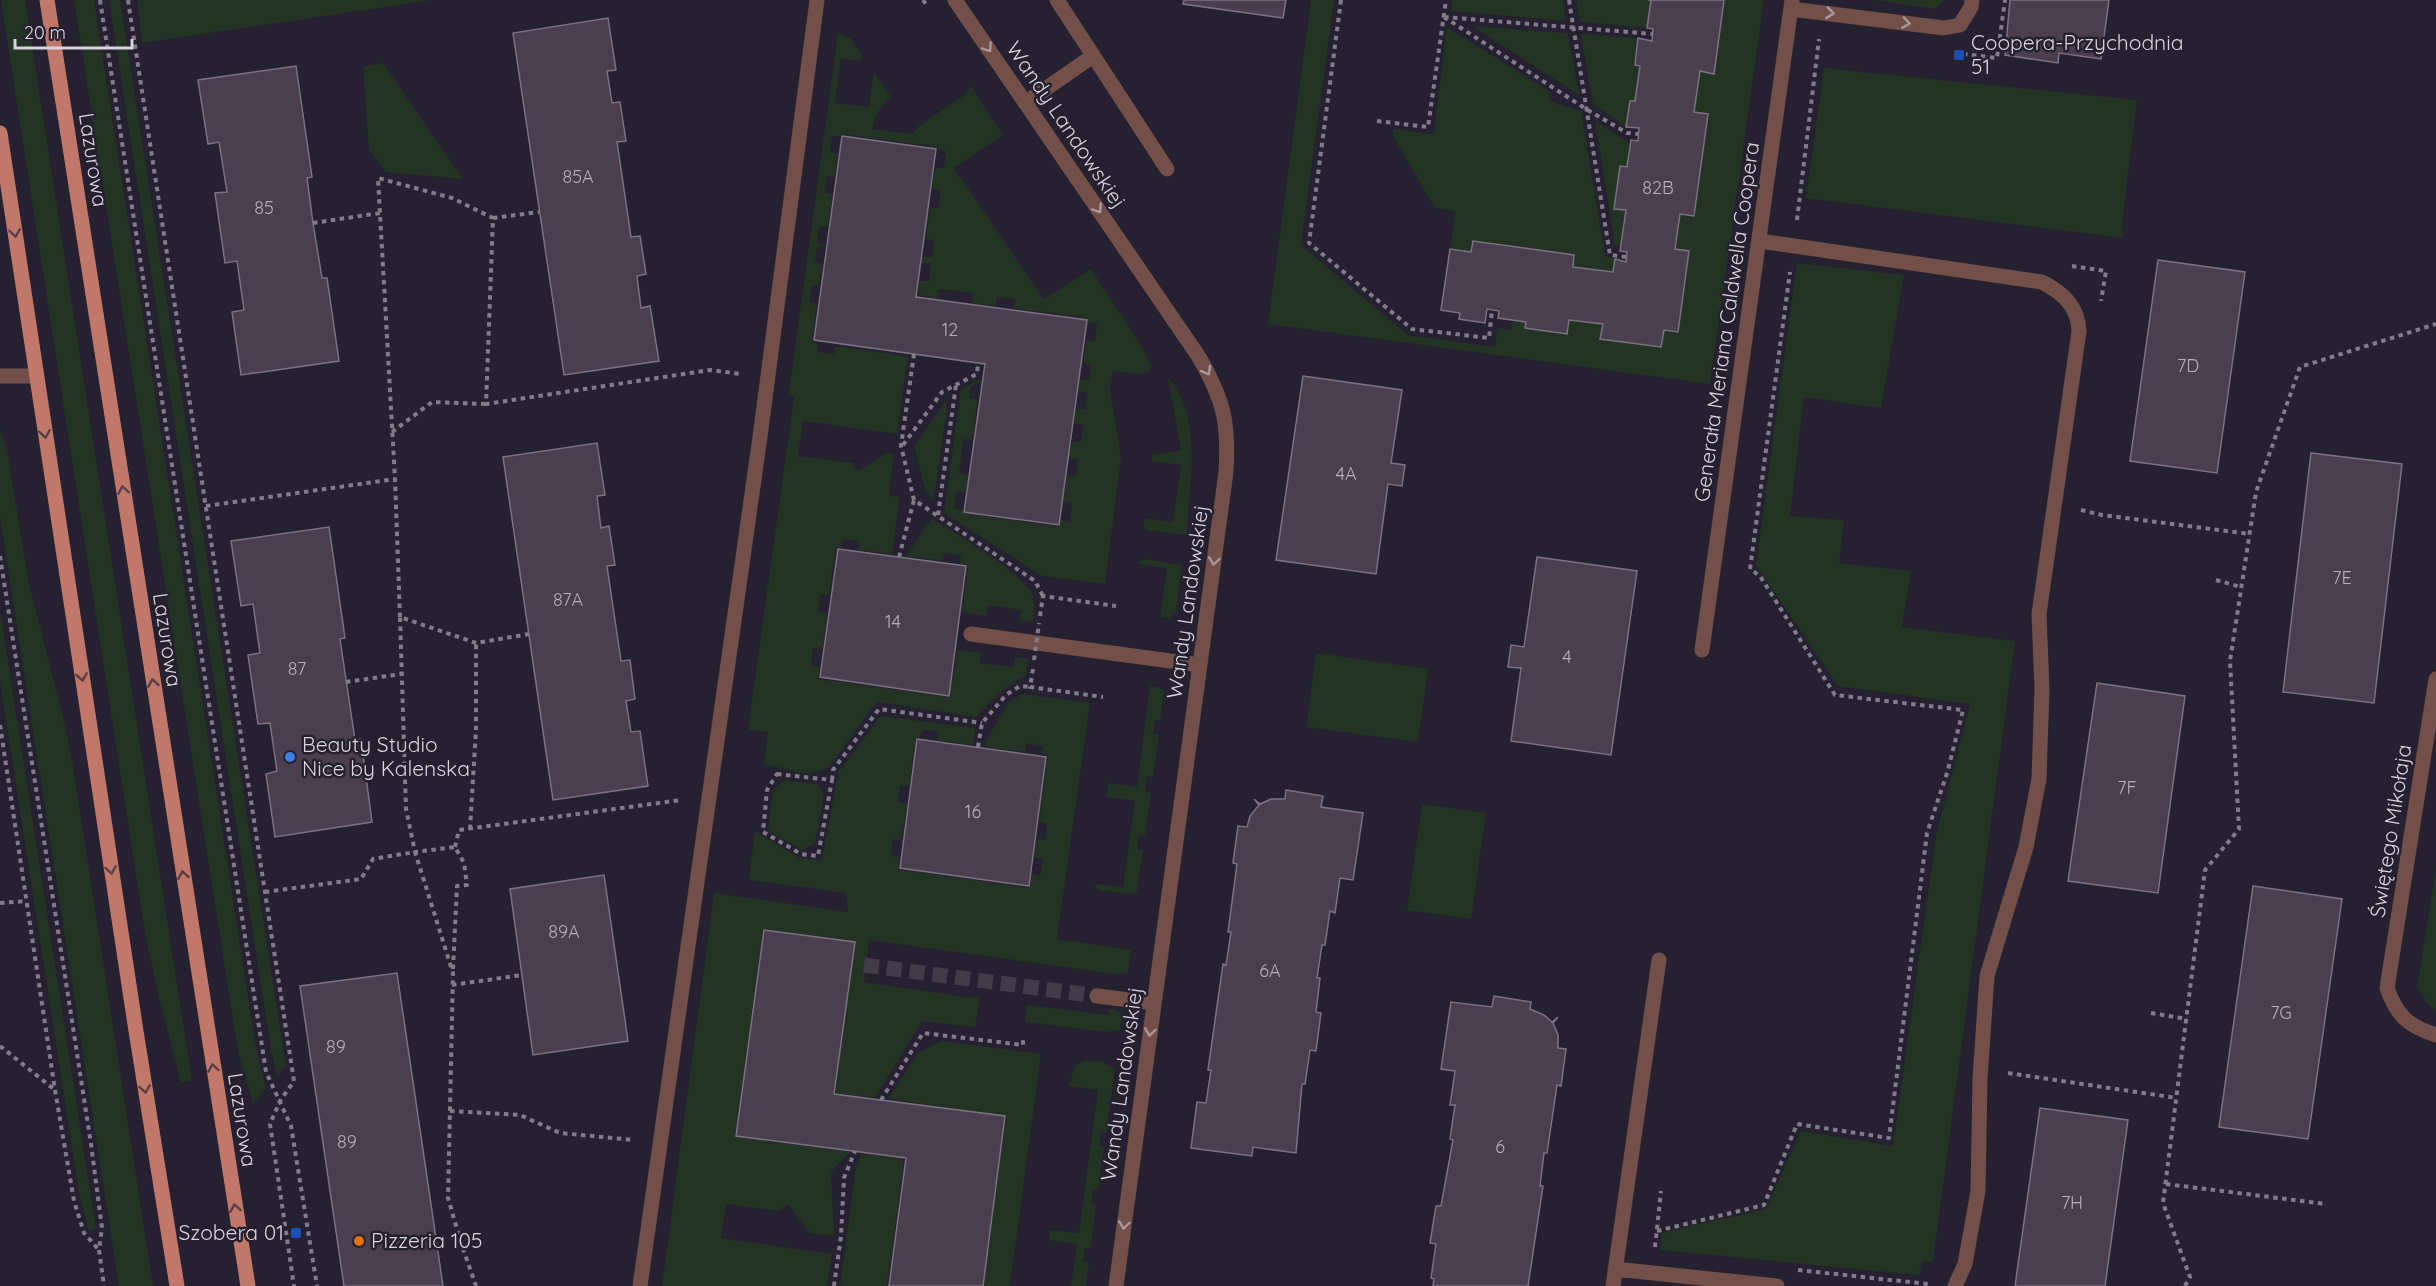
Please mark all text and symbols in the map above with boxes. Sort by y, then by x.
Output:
one-way arrow [1825,7,1834,19]
scale bar [15,12,132,50]
one-way arrow [1901,17,1911,29]
text: 20 m [24,21,66,44]
place label: Coopera-Przychodnia 51 [1971,29,2183,79]
street label: Wandy Landowskiej [1001,36,1132,213]
one-way arrow [981,42,992,53]
marker: Coopera-Przychodnia 51 [1952,48,1966,62]
street label: Lazurowa [74,111,114,209]
street label: Generała Meriana Caldwella Coopera [1688,140,1764,504]
house number: 85A [562,165,594,188]
house number: 82B [1642,176,1674,199]
house number: 85 [254,196,274,219]
one-way arrow [1091,203,1102,214]
one-way arrow [8,228,20,237]
house number: 12 [942,318,958,341]
house number: 7D [2177,354,2199,377]
one-way arrow [1200,365,1211,375]
one-way arrow [38,429,50,438]
house number: 4A [1335,462,1357,485]
one-way arrow [117,485,129,495]
street label: Wandy Landowskiej [1161,503,1213,701]
one-way arrow [1209,557,1221,566]
house number: 7E [2332,566,2352,589]
house number: 87A [553,588,583,611]
street label: Lazurowa [148,591,188,689]
house number: 14 [885,610,901,633]
house number: 4 [1562,645,1572,668]
house number: 87 [288,657,306,680]
one-way arrow [76,672,88,682]
one-way arrow [147,678,159,687]
place label: Beauty Studio Nice by Kalenska [302,731,470,781]
street label: Świętego Mikołaja [2363,742,2417,919]
marker: Beauty Studio Nice by Kalenska [283,750,297,764]
house number: 7F [2117,776,2137,799]
house number: 16 [965,800,981,823]
one-way arrow [105,865,117,874]
one-way arrow [177,871,189,880]
house number: 89A [548,920,580,943]
house number: 6A [1259,959,1281,982]
street label: Wandy Landowskiej [1095,985,1147,1183]
house number: 7G [2270,1001,2292,1024]
one-way arrow [1145,1027,1157,1036]
house number: 89 [326,1035,346,1058]
one-way arrow [207,1063,219,1073]
street label: Lazurowa [223,1071,263,1169]
one-way arrow [138,1084,151,1094]
house number: 89 [337,1130,357,1153]
house number: 6 [1495,1135,1505,1158]
house number: 7H [2061,1191,2083,1214]
one-way arrow [230,1203,242,1212]
place label: Szobera 01 [179,1219,284,1245]
one-way arrow [1119,1220,1131,1230]
marker: Szobera 01 [289,1226,303,1240]
place label: Pizzeria 105 [371,1227,483,1253]
marker: Pizzeria 105 [352,1234,366,1248]

